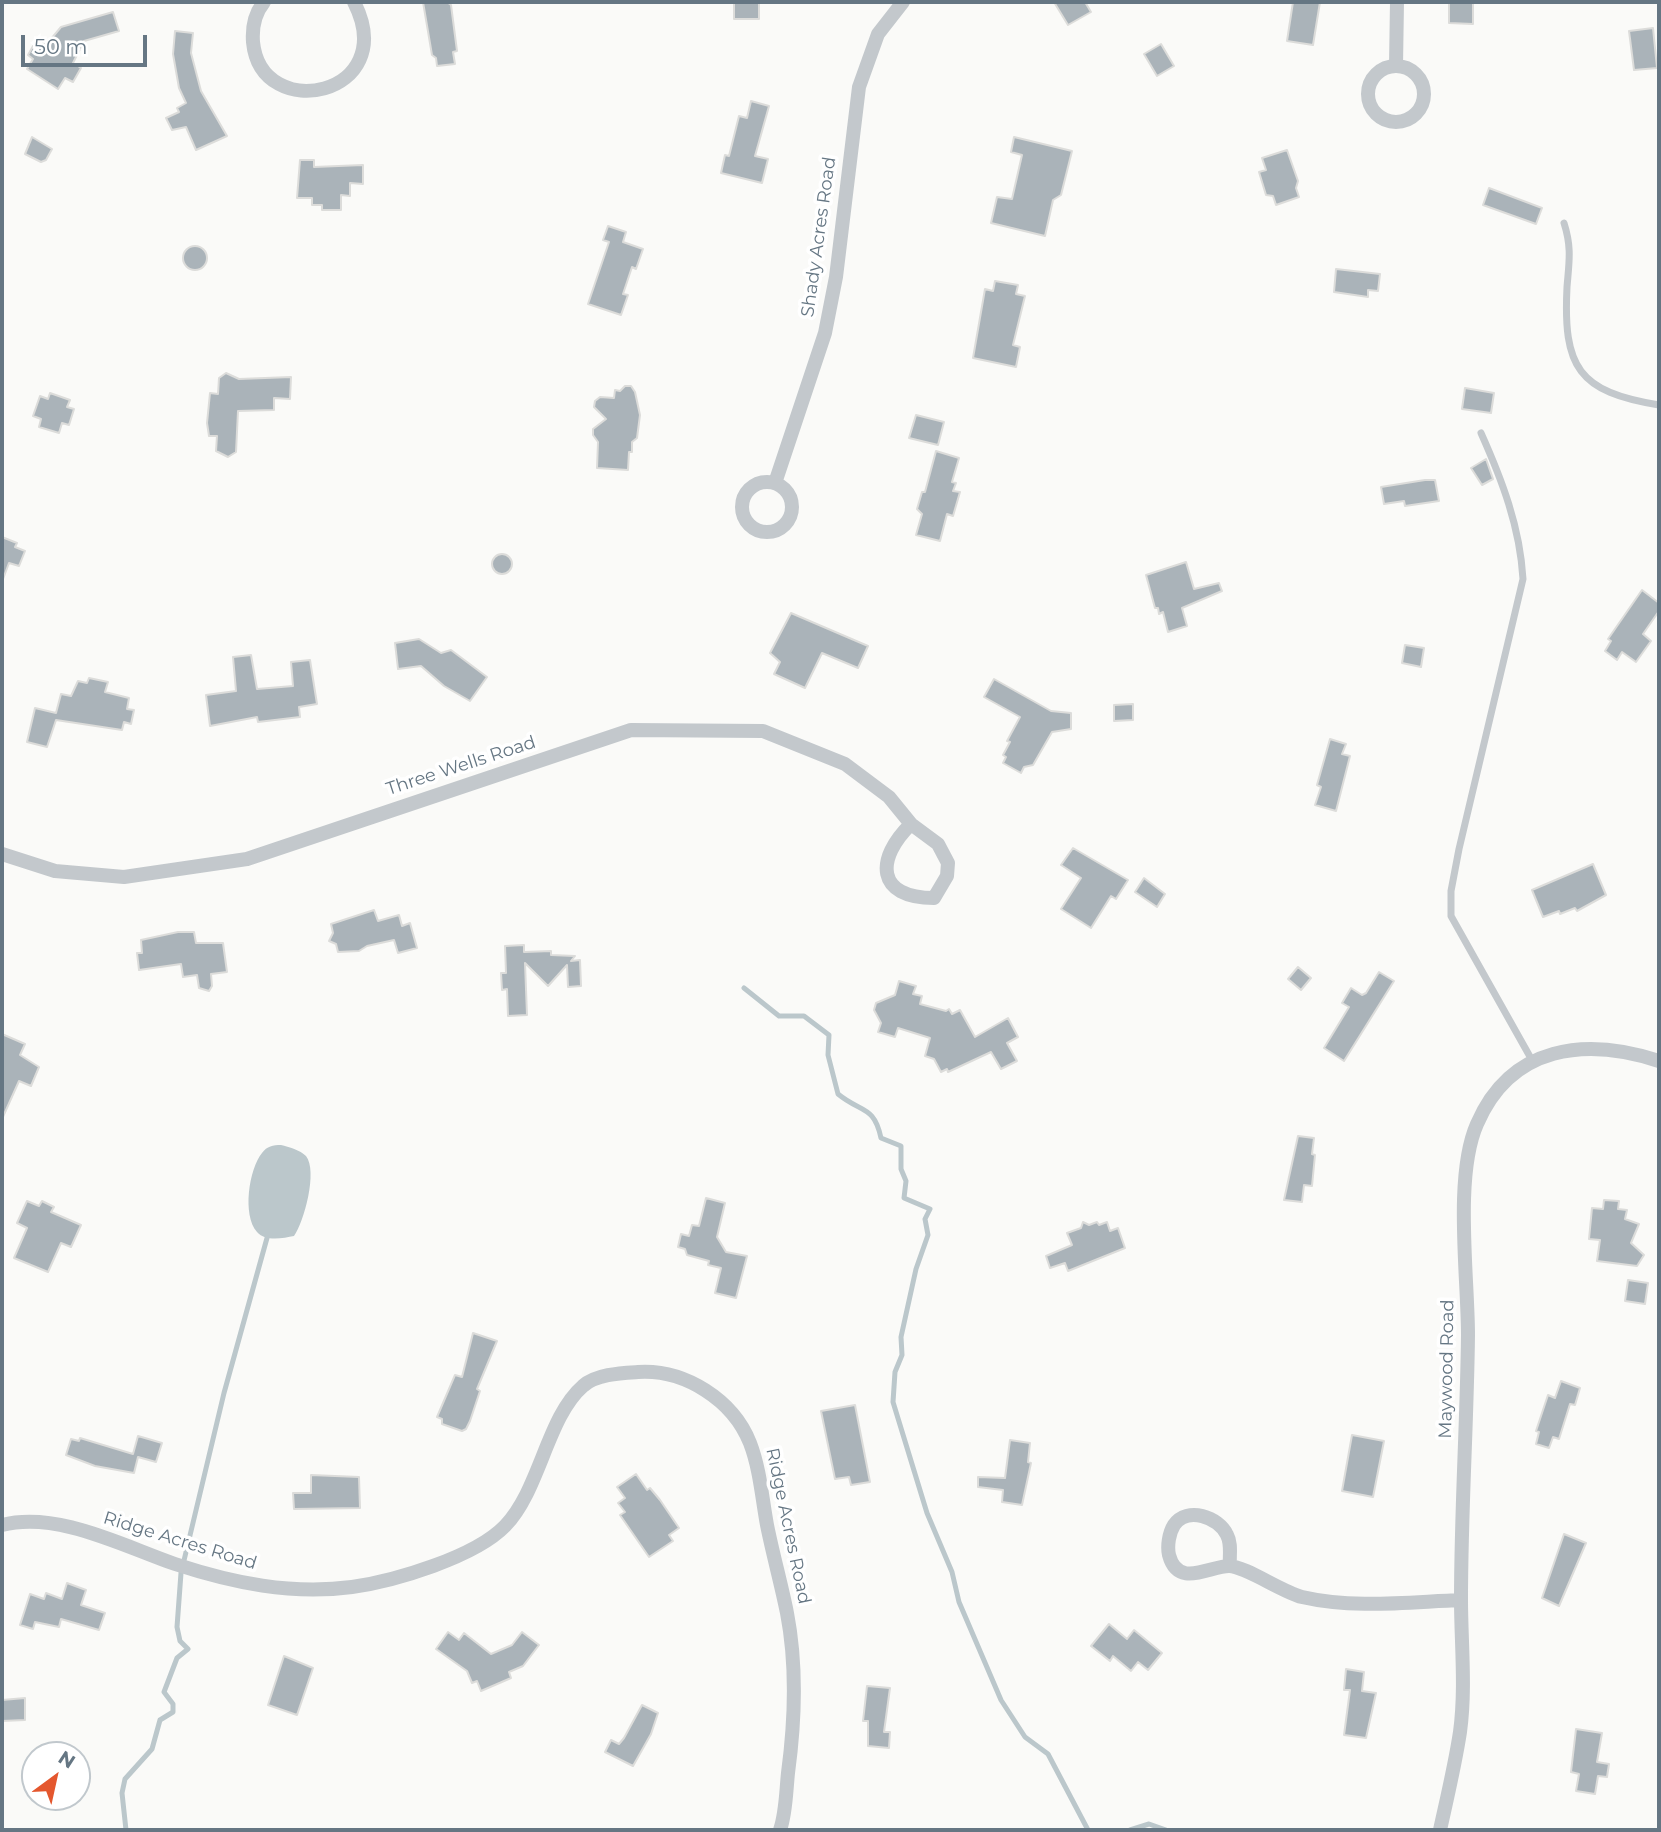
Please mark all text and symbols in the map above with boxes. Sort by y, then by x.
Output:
scale bar [24,21,150,65]
text: 50 m [34,34,88,59]
street label: Shady Acres Road [797,155,841,319]
street label: Three Wells Road [383,732,539,800]
street label: Maywood Road [1435,1299,1459,1439]
street label: Ridge Acres Road [761,1446,815,1606]
street label: Ridge Acres Road [101,1507,259,1575]
north arrow [21,1741,91,1811]
text: N [54,1746,79,1773]

